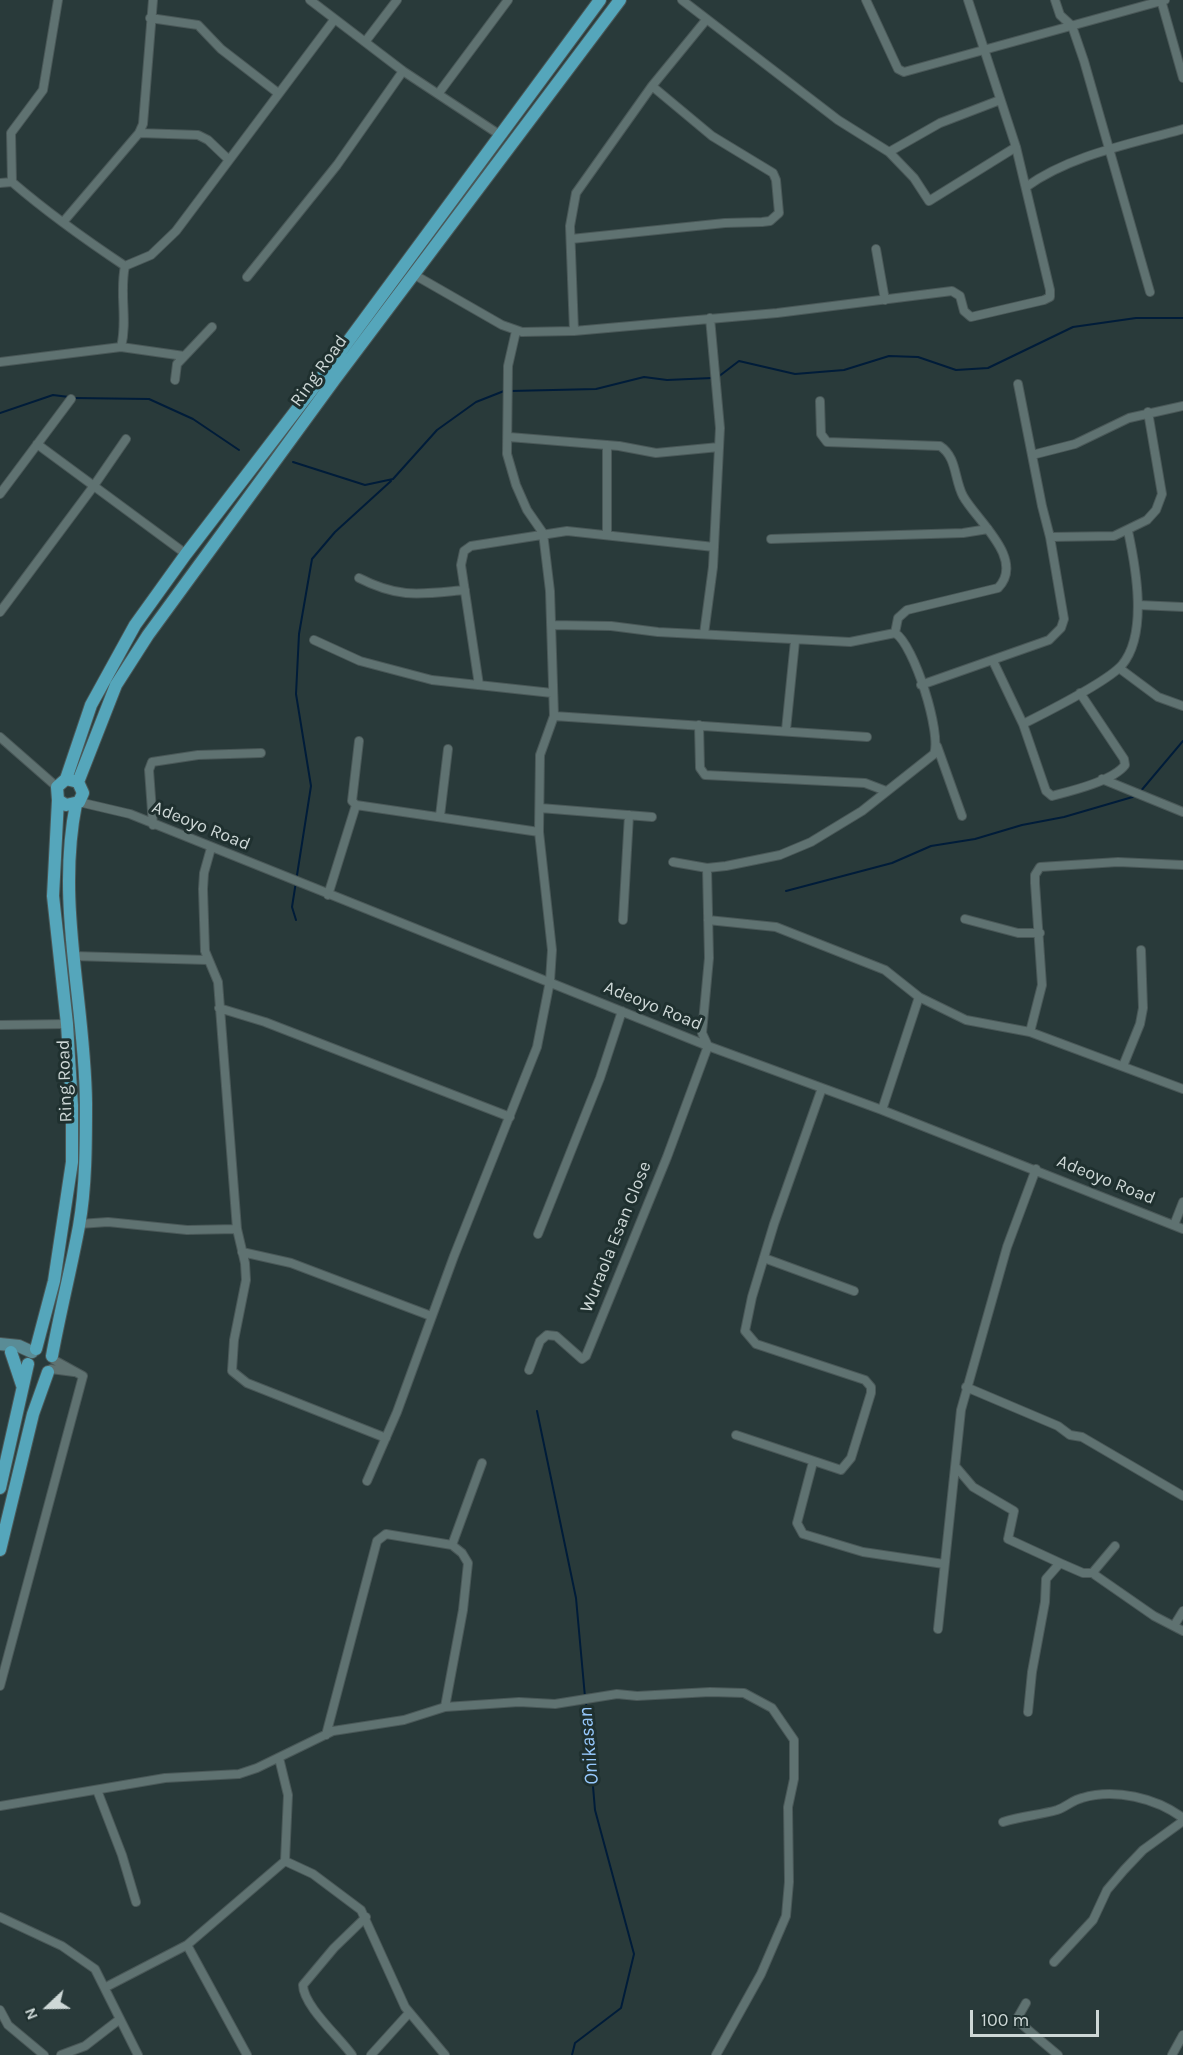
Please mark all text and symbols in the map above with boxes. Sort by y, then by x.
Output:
street label: Ring Road [286,331,352,411]
street label: Adeoyo Road [149,797,253,855]
street label: Adeoyo Road [601,977,705,1035]
street label: Ring Road [53,1039,77,1123]
street label: Adeoyo Road [1054,1151,1158,1209]
street label: Wuraola Esan Close [576,1158,656,1316]
water label: Onikasan [574,1706,604,1786]
north arrow [18,1977,78,2037]
scale bar [973,1998,1102,2036]
text: N [20,2005,42,2023]
text: 100 m [981,2009,1029,2031]

